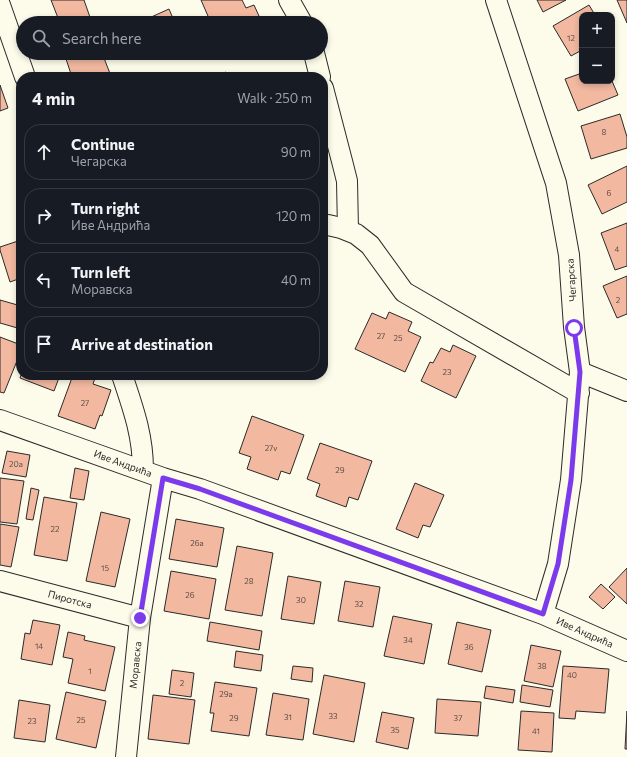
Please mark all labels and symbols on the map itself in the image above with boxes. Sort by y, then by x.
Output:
house number: 12 [567,33,575,43]
house number: 8 [602,127,607,137]
house number: 6 [607,188,612,198]
house number: 4 [615,244,620,254]
street label: Чегарска [564,258,578,302]
house number: 2 [616,295,621,305]
route start [565,319,583,337]
house number: 27 [377,331,385,341]
house number: 25 [393,333,403,343]
house number: 23 [443,367,452,377]
house number: 27 [81,398,89,408]
house number: 27v [265,443,277,453]
street label: Иве Андрића [92,447,154,479]
house number: 20a [9,459,23,469]
house number: 29 [335,465,345,475]
house number: 22 [51,524,60,534]
house number: 26a [190,538,204,548]
house number: 15 [101,563,109,573]
house number: 28 [244,576,254,586]
street label: Пиротска [47,587,93,611]
house number: 26 [185,590,195,600]
house number: 30 [296,595,306,605]
house number: 32 [355,599,364,609]
route end [131,609,149,627]
street label: Иве Андрића [555,614,615,650]
house number: 34 [403,635,413,645]
house number: 14 [35,641,43,651]
street label: Моравска [127,641,143,689]
house number: 36 [464,642,474,652]
house number: 38 [537,661,547,671]
house number: 1 [88,666,92,676]
house number: 40 [567,670,577,680]
house number: 2 [180,678,185,688]
house number: 29a [219,689,233,699]
house number: 33 [328,711,338,721]
house number: 31 [284,712,292,722]
house number: 29 [229,713,239,723]
house number: 37 [454,713,462,723]
house number: 25 [76,715,86,725]
house number: 23 [28,716,37,726]
house number: 35 [390,725,400,735]
house number: 41 [532,726,540,736]

